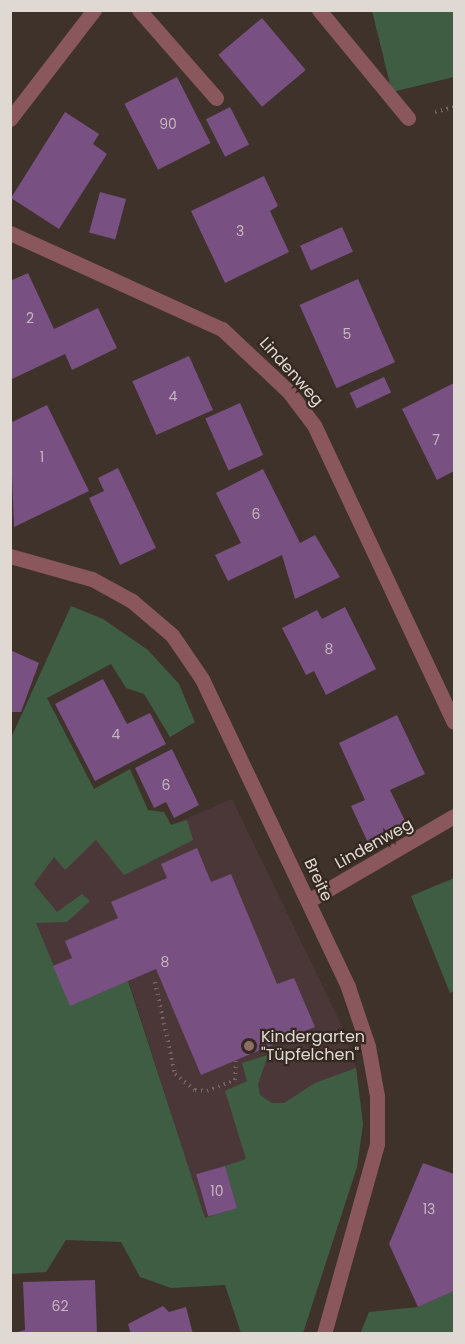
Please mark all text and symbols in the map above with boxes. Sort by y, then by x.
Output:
house number: 90 [159,116,177,132]
house number: 3 [236,223,244,239]
house number: 2 [26,310,34,326]
house number: 5 [343,326,351,342]
street label: Lindenweg [255,334,327,410]
house number: 4 [169,388,177,404]
house number: 7 [432,432,440,448]
house number: 1 [40,449,44,465]
house number: 6 [252,506,260,522]
house number: 8 [325,641,333,657]
house number: 4 [112,726,120,742]
house number: 6 [162,777,170,793]
street label: Lindenweg [332,815,416,873]
street label: Breite [300,855,336,905]
house number: 8 [161,954,169,970]
place label: Kindergarten "Tüpfelchen" [261,1027,365,1065]
marker: Kindergarten "Tüpfelchen" [242,1039,256,1053]
house number: 10 [210,1183,224,1199]
house number: 13 [423,1201,435,1217]
house number: 62 [52,1298,68,1314]

